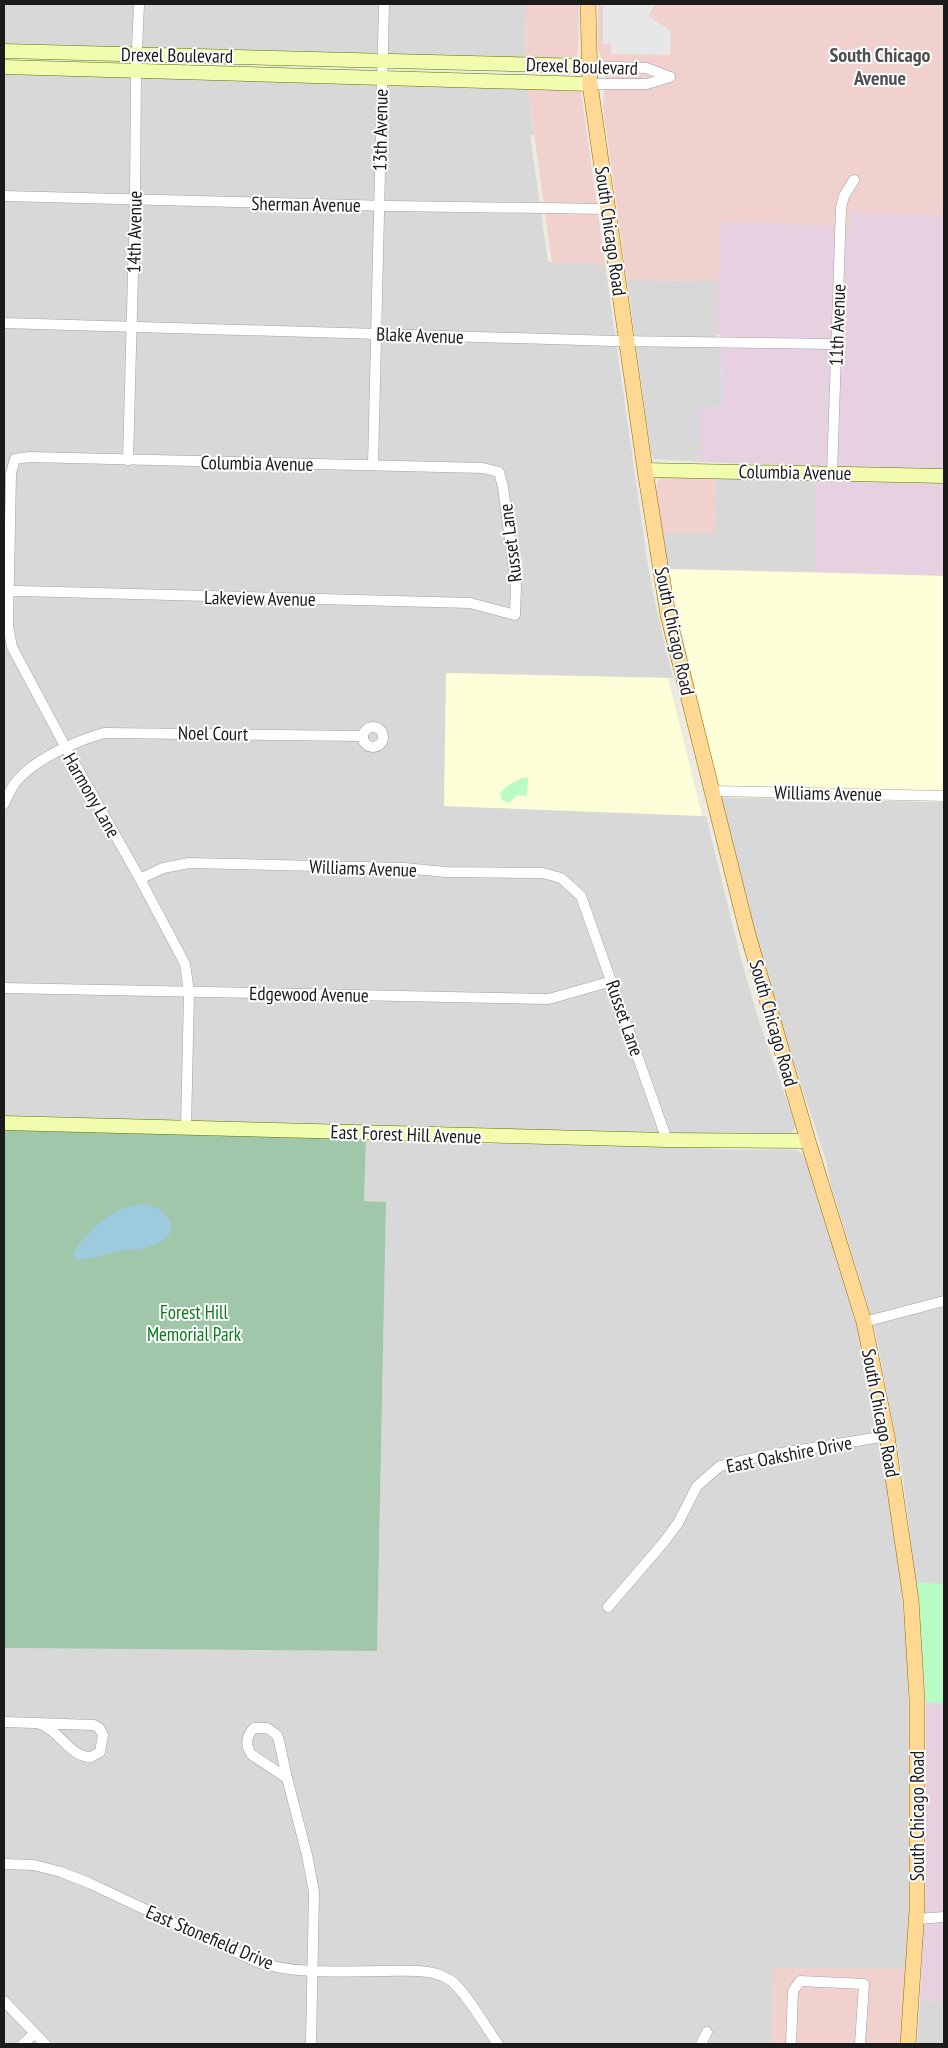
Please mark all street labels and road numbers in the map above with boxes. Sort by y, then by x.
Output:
street label: Drexel Boulevard [121,42,233,68]
street label: Drexel Boulevard [526,52,638,80]
street label: 13th Avenue [367,89,393,171]
street label: South Chicago Road [590,165,632,297]
street label: 14th Avenue [121,191,147,273]
street label: Sherman Avenue [251,191,361,217]
street label: 11th Avenue [824,283,850,367]
street label: Blake Avenue [376,321,464,349]
street label: Columbia Avenue [200,450,314,476]
street label: Columbia Avenue [738,459,852,485]
street label: Russet Lane [493,502,527,584]
street label: South Chicago Road [650,565,700,697]
street label: Lakeview Avenue [204,585,316,611]
street label: Noel Court [178,720,249,746]
street label: Harmony Lane [58,748,126,842]
street label: Williams Avenue [774,780,882,806]
street label: Williams Avenue [309,854,417,882]
street label: South Chicago Road [744,957,804,1089]
street label: Russet Lane [601,977,649,1059]
street label: Edgewood Avenue [249,981,369,1007]
street label: East Forest Hill Avenue [330,1119,482,1149]
street label: South Chicago Road [857,1347,905,1479]
street label: East Oakshire Drive [724,1430,854,1478]
street label: South Chicago Road [905,1751,929,1881]
street label: East Stonefield Drive [143,1899,278,1975]

